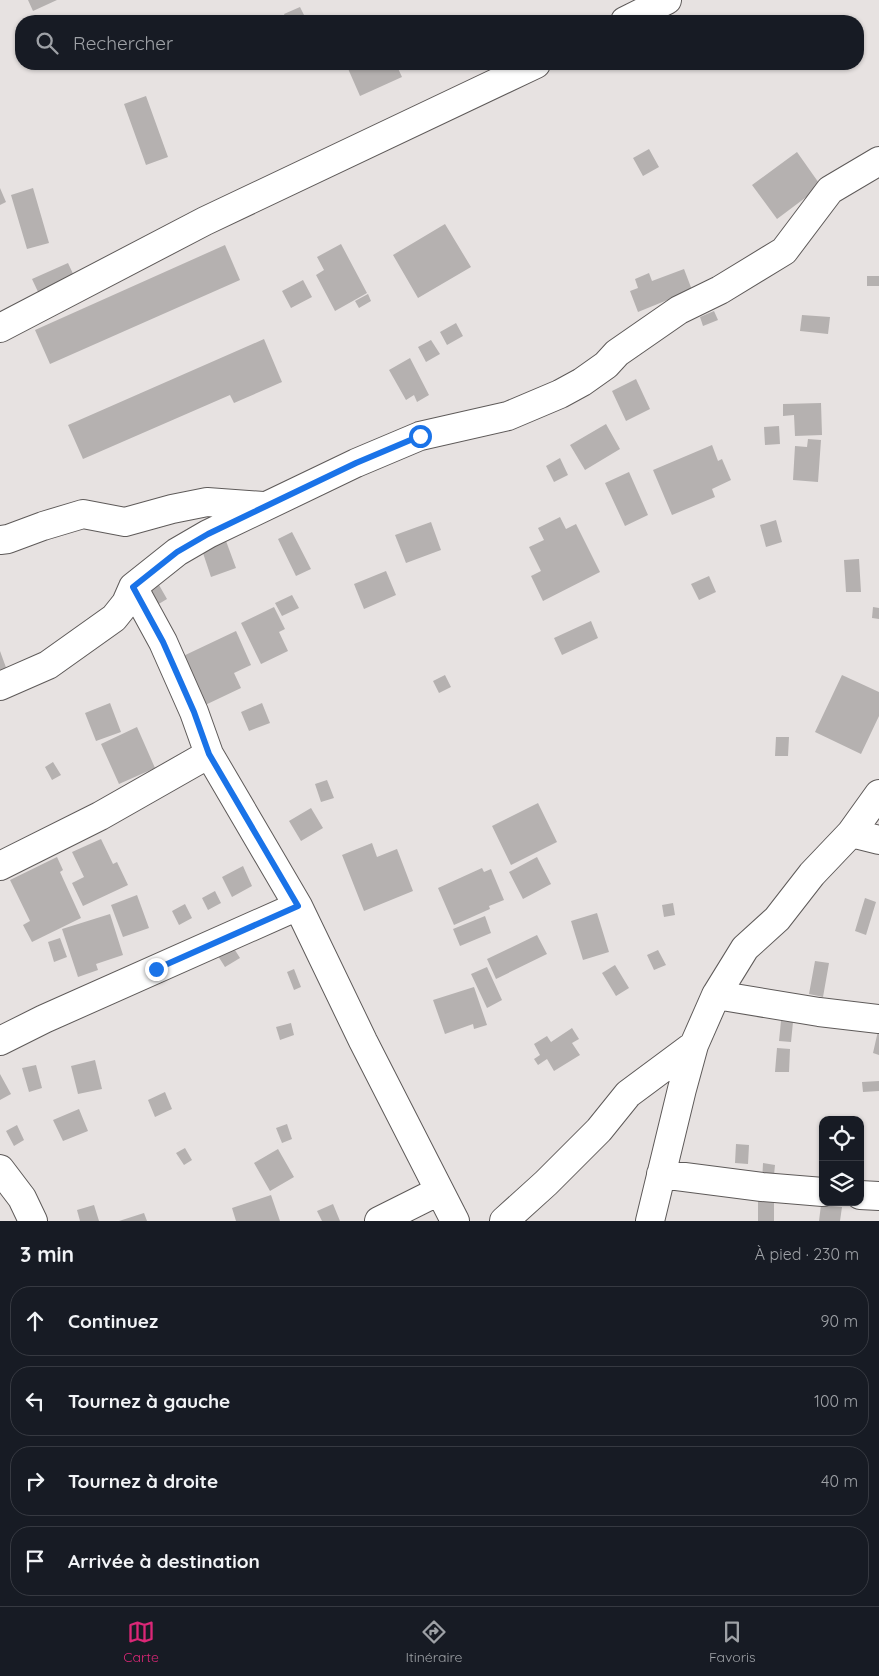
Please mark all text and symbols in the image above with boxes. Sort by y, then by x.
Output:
search box [15,15,864,70]
icon: search [33,29,61,57]
text: Rechercher [73,31,173,55]
route start [409,425,432,448]
route end [145,958,168,981]
map controls [819,1116,864,1206]
button: locate [819,1116,864,1161]
button: layers [819,1161,864,1206]
text: 3 min [20,1241,74,1267]
text: À pied · 230 m [755,1244,859,1264]
icon: ahead [21,1307,49,1335]
text: Continuez [68,1309,158,1333]
text: 90 m [821,1311,858,1331]
icon: left [21,1387,49,1415]
text: Tournez à gauche [68,1389,230,1413]
text: 100 m [814,1391,858,1411]
icon: right [21,1467,49,1495]
text: Tournez à droite [68,1469,218,1493]
text: 40 m [821,1471,858,1491]
icon: arrive [21,1547,49,1575]
text: Arrivée à destination [68,1549,260,1573]
tab: Carte [123,1618,159,1666]
tab: Itinéraire [405,1618,462,1666]
tab: Favoris [709,1618,756,1666]

